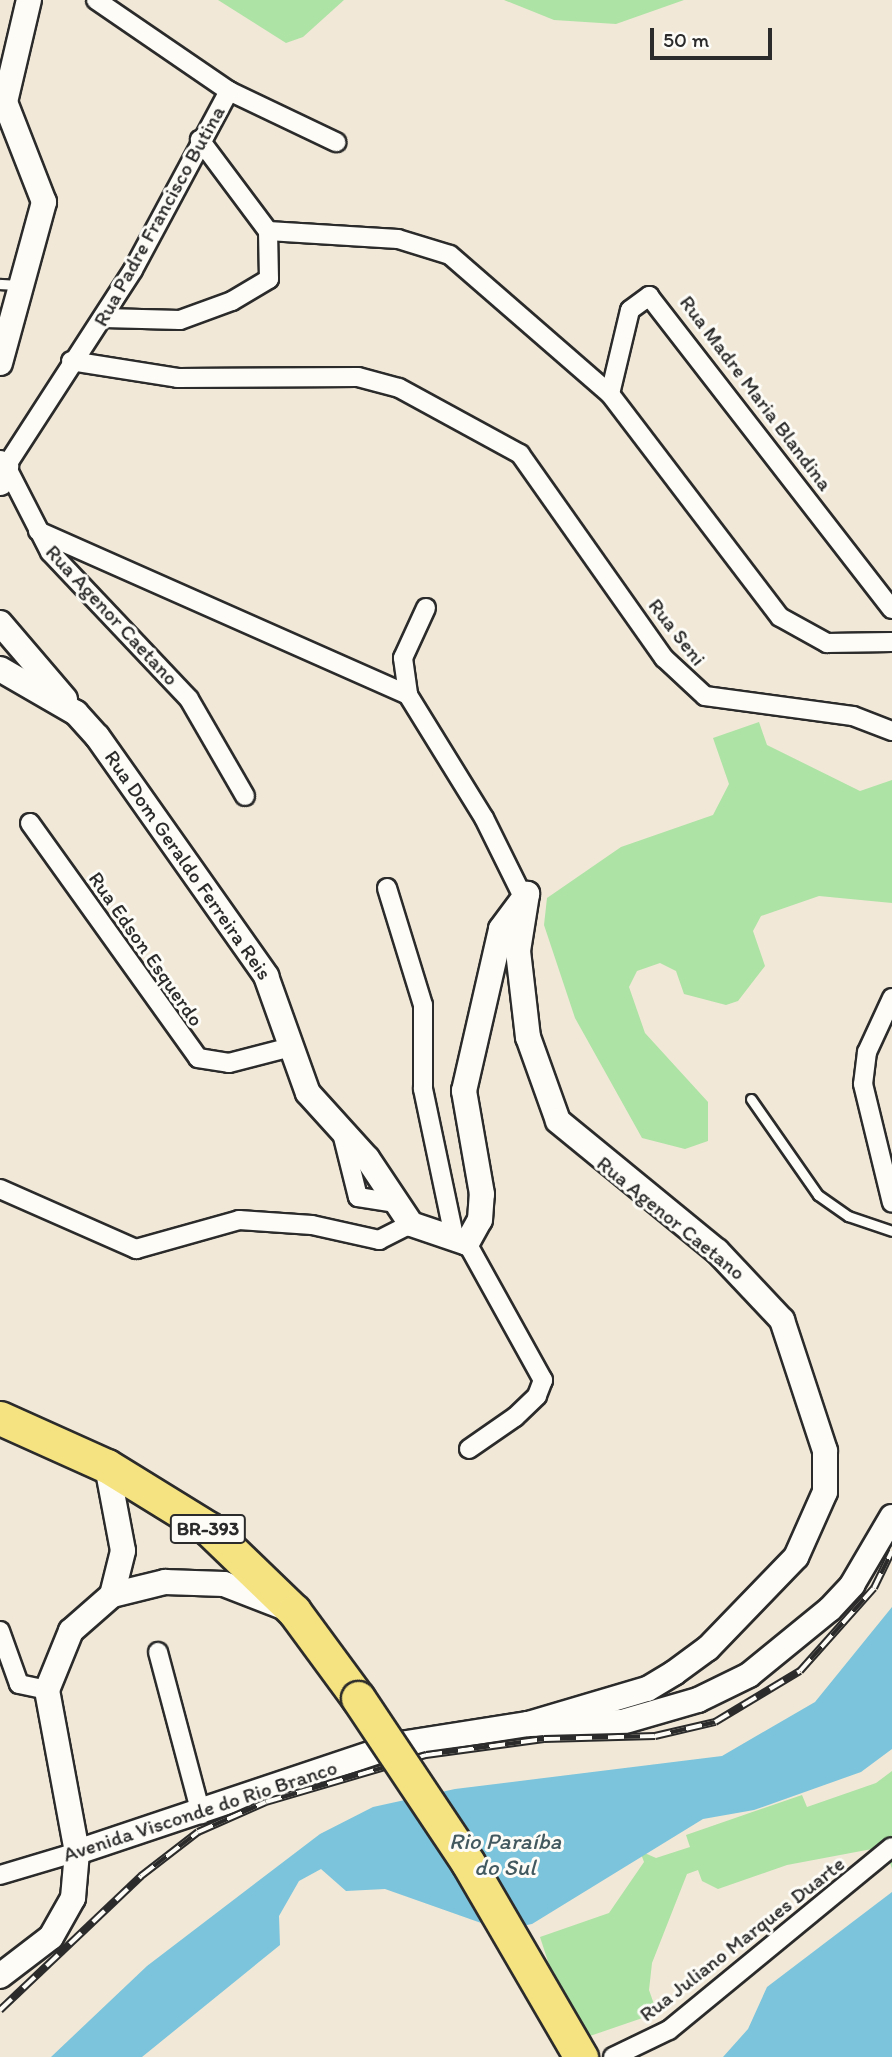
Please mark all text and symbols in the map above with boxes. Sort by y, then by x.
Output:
scale bar [654,14,776,58]
text: 50 m [663,27,709,52]
street label: Rua Padre Francisco Butina [88,102,230,330]
street label: Rua Madre Maria Blandina [674,290,838,496]
street label: Rua Agenor Caetano [40,539,184,691]
street label: Rua Seni [643,593,711,671]
street label: Rua Dom Geraldo Ferreira Reis [99,745,277,985]
street label: Rua Edson Esquerdo [83,867,209,1031]
street label: Rua Agenor Caetano [592,1150,750,1286]
road number: BR-393 [170,1513,246,1544]
street label: Avenida Visconde do Rio Branco [60,1755,340,1867]
water label: Rio Paraíba do Sul [449,1827,561,1881]
street label: Rua Juliano Marques Duarte [634,1851,850,2027]

